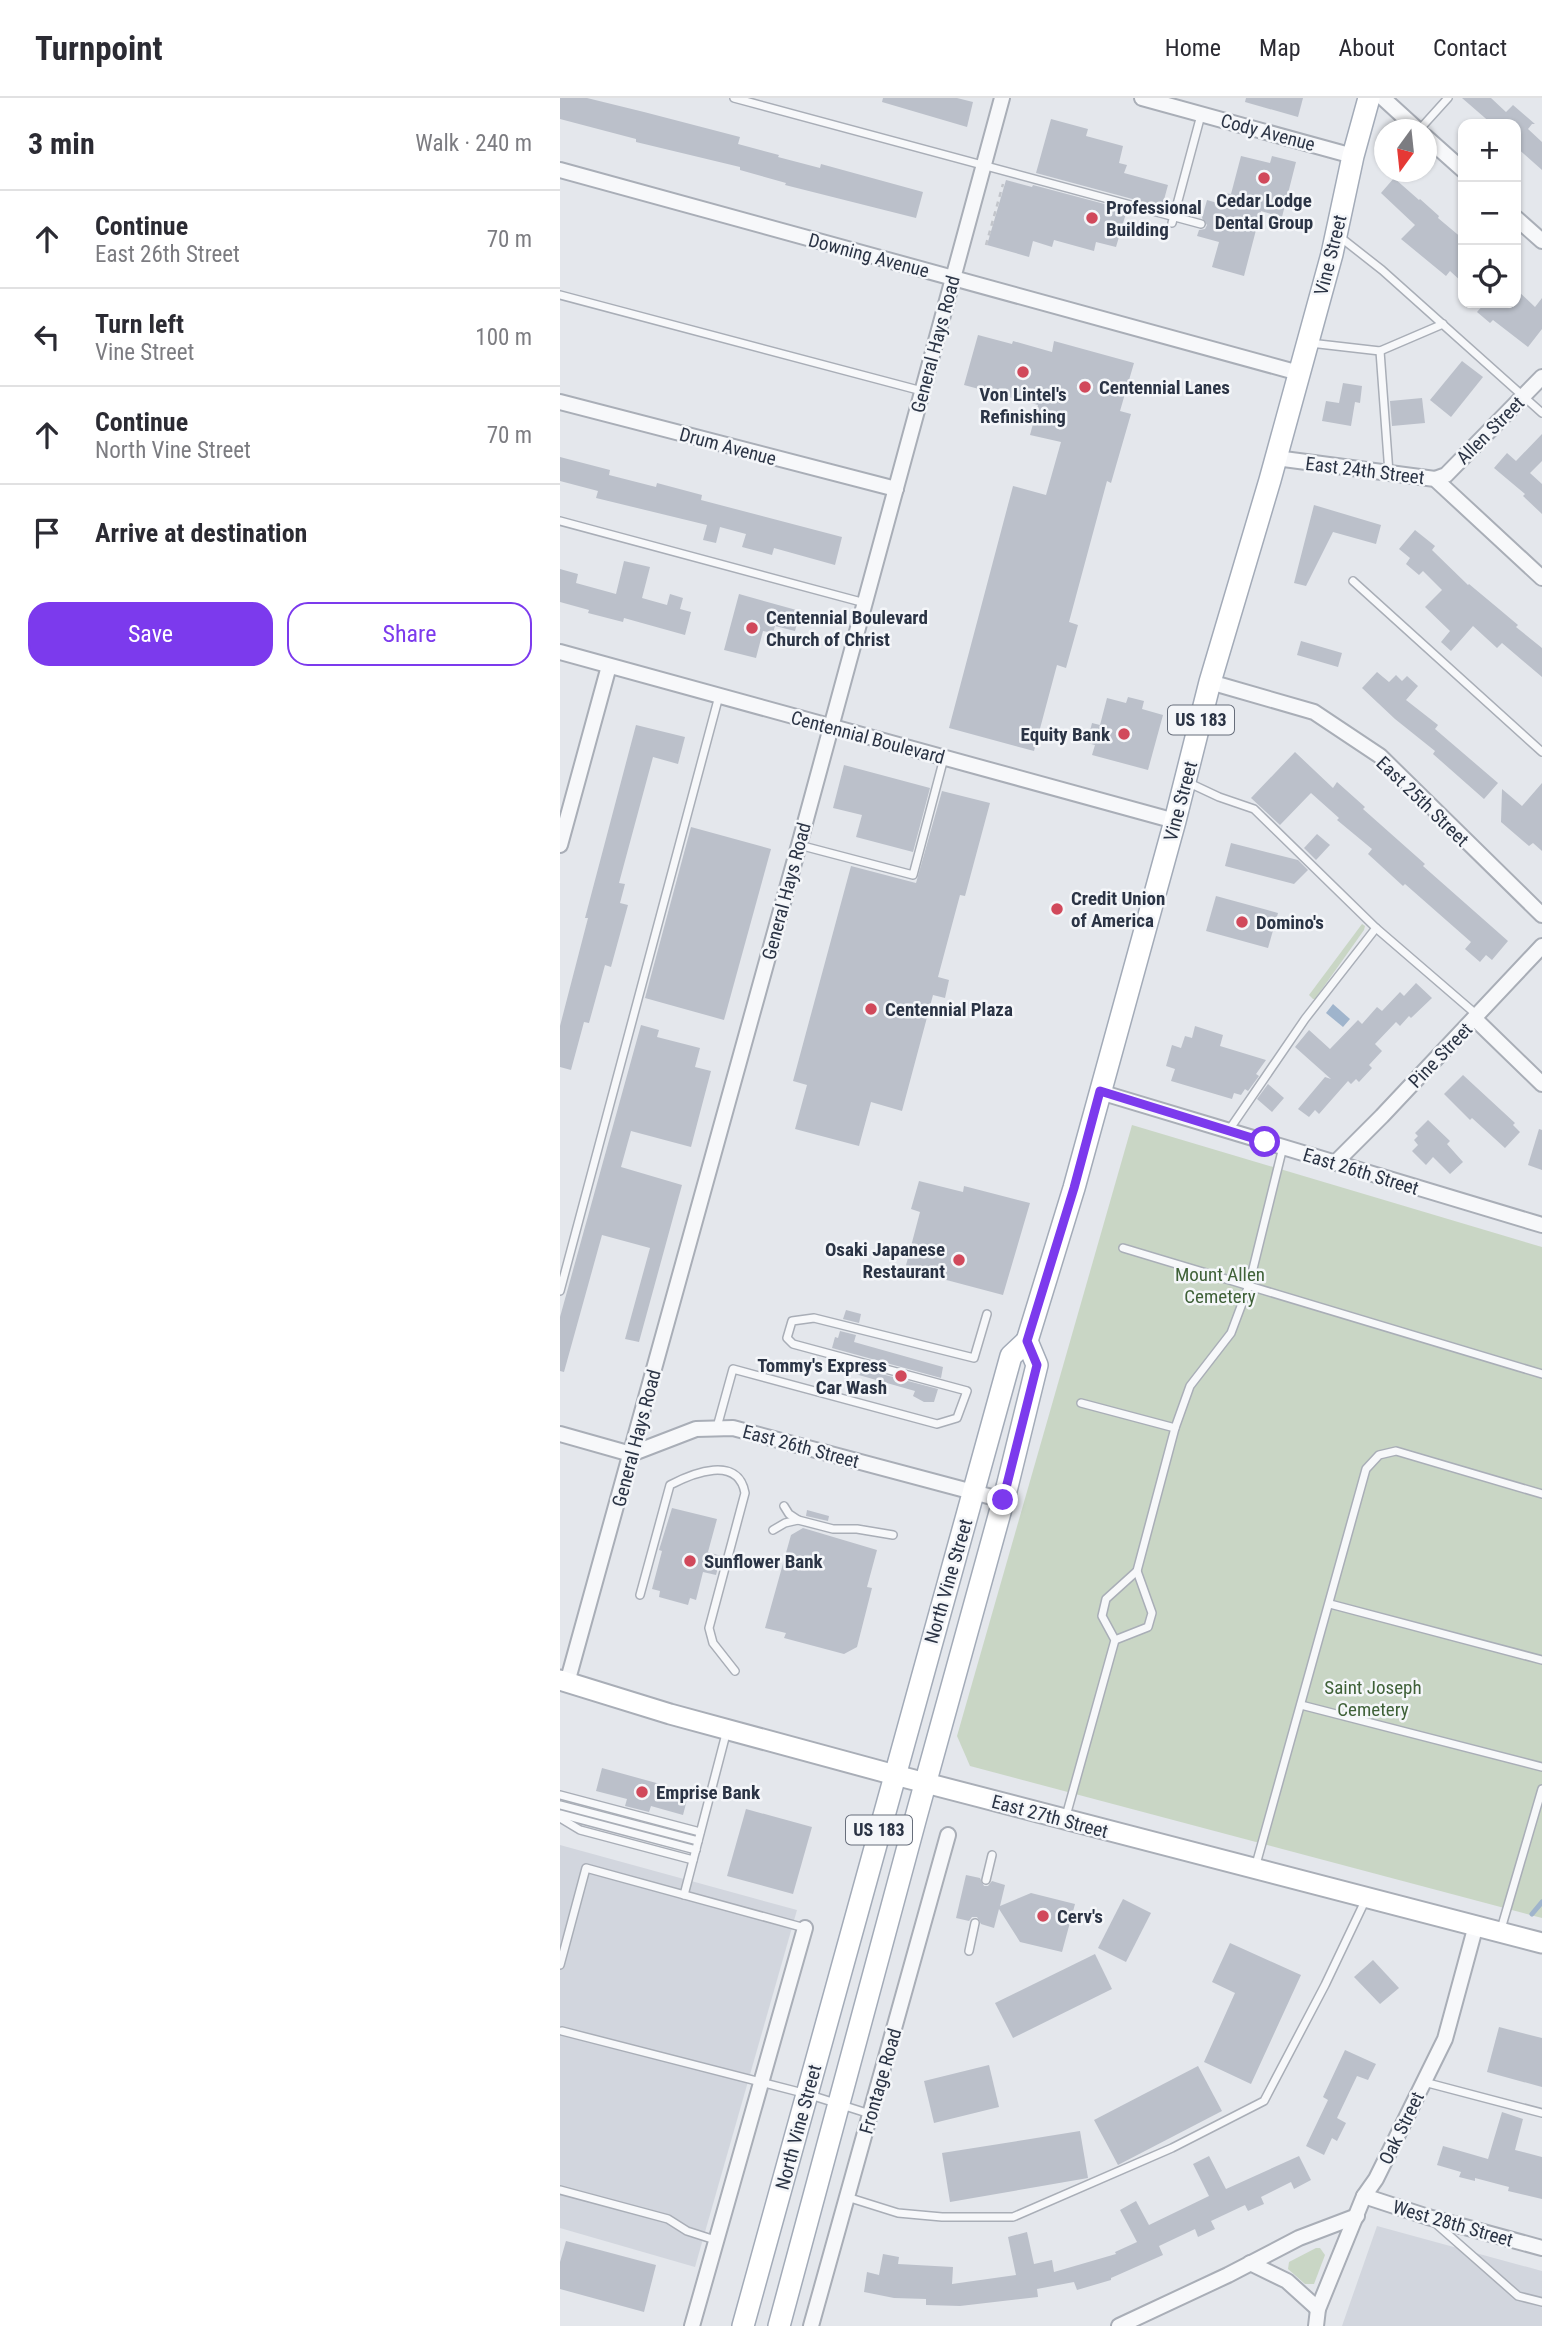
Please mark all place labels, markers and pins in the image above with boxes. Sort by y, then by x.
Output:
marker: Cedar Lodge Dental Group [1256,170,1272,186]
place label: Cedar Lodge Dental Group [1215,189,1313,234]
place label: Professional Building [1106,196,1202,241]
marker: Professional Building [1084,210,1100,226]
marker: Von Lintel's Refinishing [1015,364,1031,380]
place label: Centennial Lanes [1099,376,1230,399]
marker: Centennial Lanes [1077,379,1093,395]
place label: Von Lintel's Refinishing [979,383,1067,428]
place label: Centennial Boulevard Church of Christ [766,606,928,651]
marker: Centennial Boulevard Church of Christ [744,620,760,636]
place label: Equity Bank [1021,723,1111,746]
marker: Equity Bank [1116,726,1132,742]
place label: Credit Union of America [1071,887,1165,932]
marker: Credit Union of America [1049,901,1065,917]
place label: Domino's [1256,911,1324,934]
marker: Domino's [1234,914,1250,930]
place label: Centennial Plaza [885,998,1013,1021]
marker: Centennial Plaza [863,1001,879,1017]
place label: Osaki Japanese Restaurant [825,1238,945,1283]
marker: Osaki Japanese Restaurant [951,1252,967,1268]
place label: Tommy's Express Car Wash [757,1354,887,1399]
marker: Tommy's Express Car Wash [893,1368,909,1384]
place label: Sunflower Bank [704,1550,824,1573]
marker: Sunflower Bank [682,1553,698,1569]
place label: Emprise Bank [656,1781,761,1804]
marker: Emprise Bank [634,1784,650,1800]
place label: Cerv's [1057,1905,1103,1928]
marker: Cerv's [1035,1908,1051,1924]

